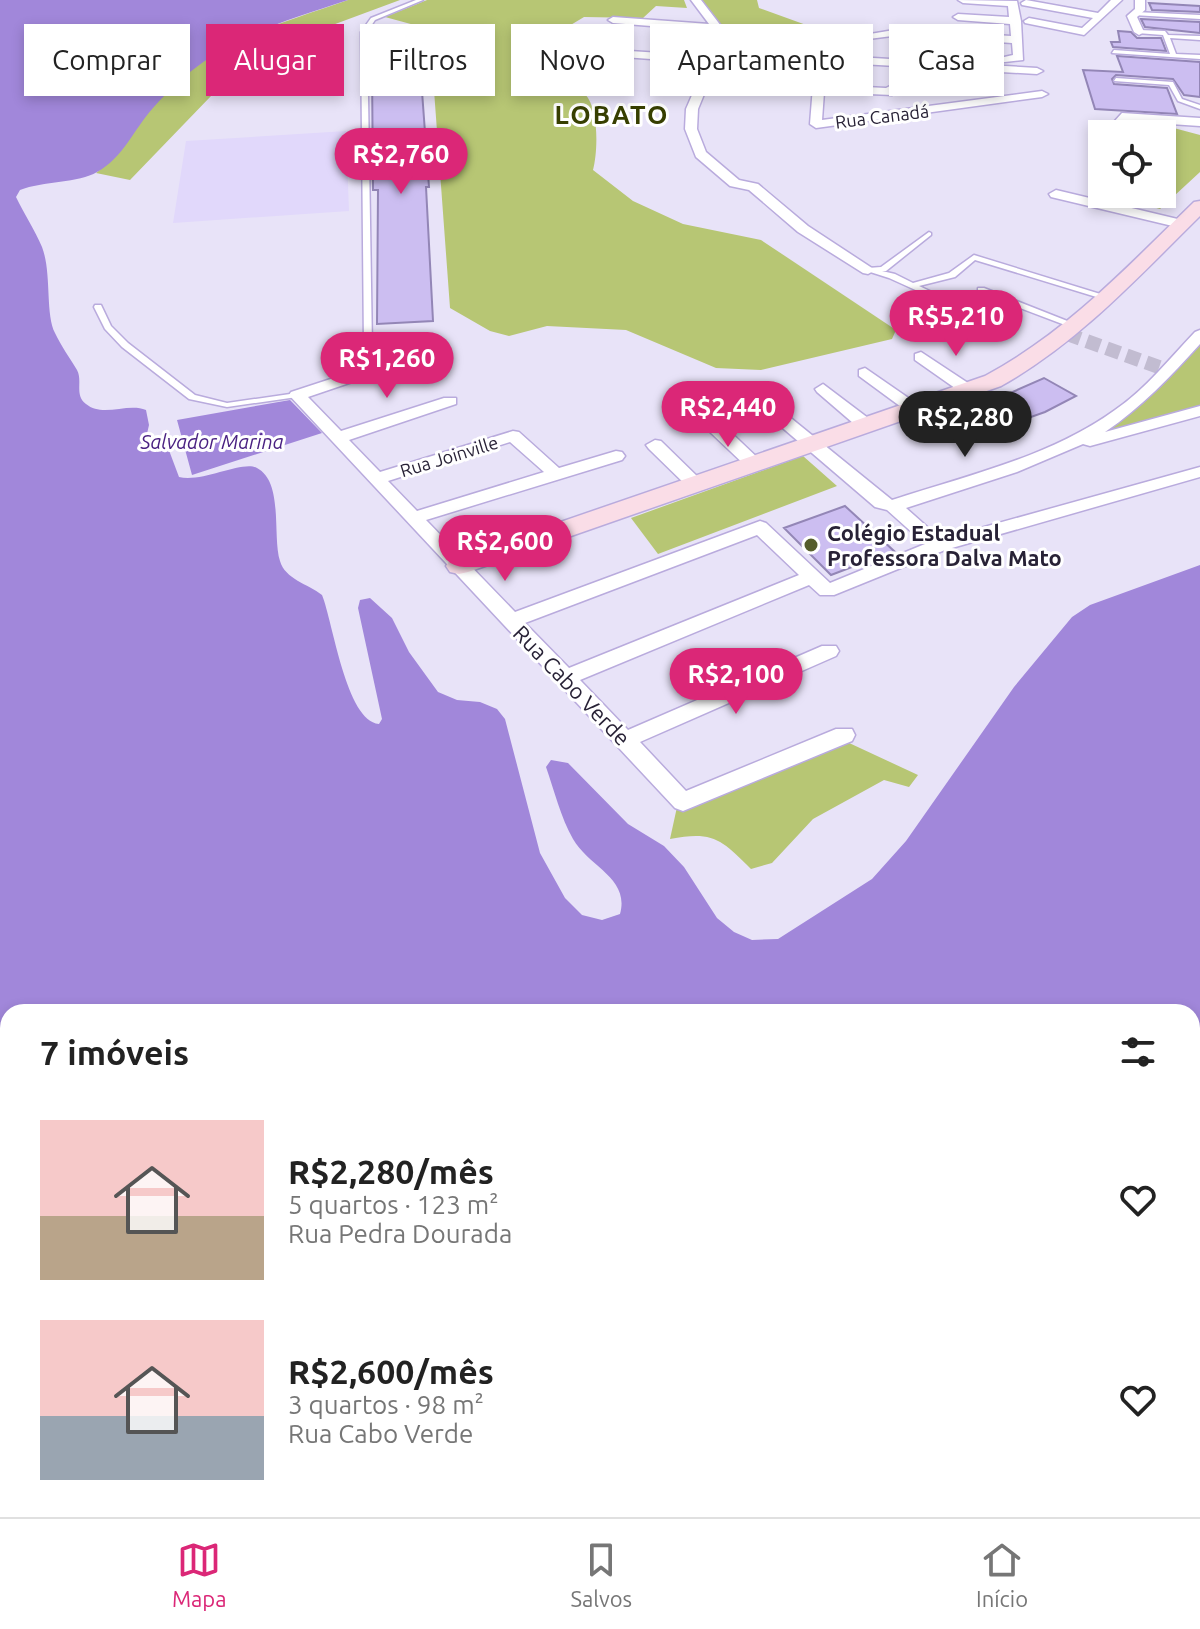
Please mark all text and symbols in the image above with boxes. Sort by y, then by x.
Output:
chip: Comprar [24,24,190,96]
chip: Alugar [206,24,344,96]
chip: Filtros [360,24,495,96]
chip: Novo [511,24,634,96]
chip: Apartamento [650,24,873,96]
chip: Casa [889,24,1004,96]
district label: LOBATO [554,100,670,129]
street label: Rua Canadá [834,100,930,132]
map controls [1088,120,1176,208]
button: locate [1088,120,1176,208]
pin: R$2,760 [327,128,475,196]
text: R$2,760 [353,139,449,168]
pin: R$5,210 [882,290,1030,358]
text: R$5,210 [908,301,1004,330]
pin: R$1,260 [313,332,461,400]
text: R$1,260 [339,343,435,372]
pin: R$2,440 [654,381,802,449]
pin: R$2,280 [891,391,1039,459]
text: R$2,440 [680,392,776,421]
text: R$2,280 [917,402,1013,431]
water label: Salvador Marina [139,430,284,453]
street label: Rua Joinville [398,432,500,480]
pin: R$2,600 [431,515,579,583]
place label: Colégio Estadual Professora Dalva Mato [827,520,1062,570]
text: R$2,600 [457,526,553,555]
marker: Colégio Estadual Professora Dalva Mato [802,536,820,554]
street label: Rua Cabo Verde [509,620,635,750]
pin: R$2,100 [662,648,810,716]
text: R$2,100 [688,659,784,688]
icon: filters [1116,1030,1160,1074]
text: 7 imóveis [40,1033,189,1071]
icon: home [104,1152,200,1248]
text: R$2,280/mês [288,1152,494,1190]
icon: heart [1116,1178,1160,1222]
text: 5 quartos · 123 m² [288,1190,499,1219]
text: Rua Pedra Dourada [288,1219,512,1248]
icon: home [104,1352,200,1448]
text: R$2,600/mês [288,1352,494,1390]
icon: heart [1116,1378,1160,1422]
text: 3 quartos · 98 m² [288,1390,484,1419]
text: Rua Cabo Verde [288,1419,473,1448]
tab: Mapa [172,1538,227,1611]
tab: Salvos [570,1538,632,1611]
tab: Início [976,1538,1028,1611]

